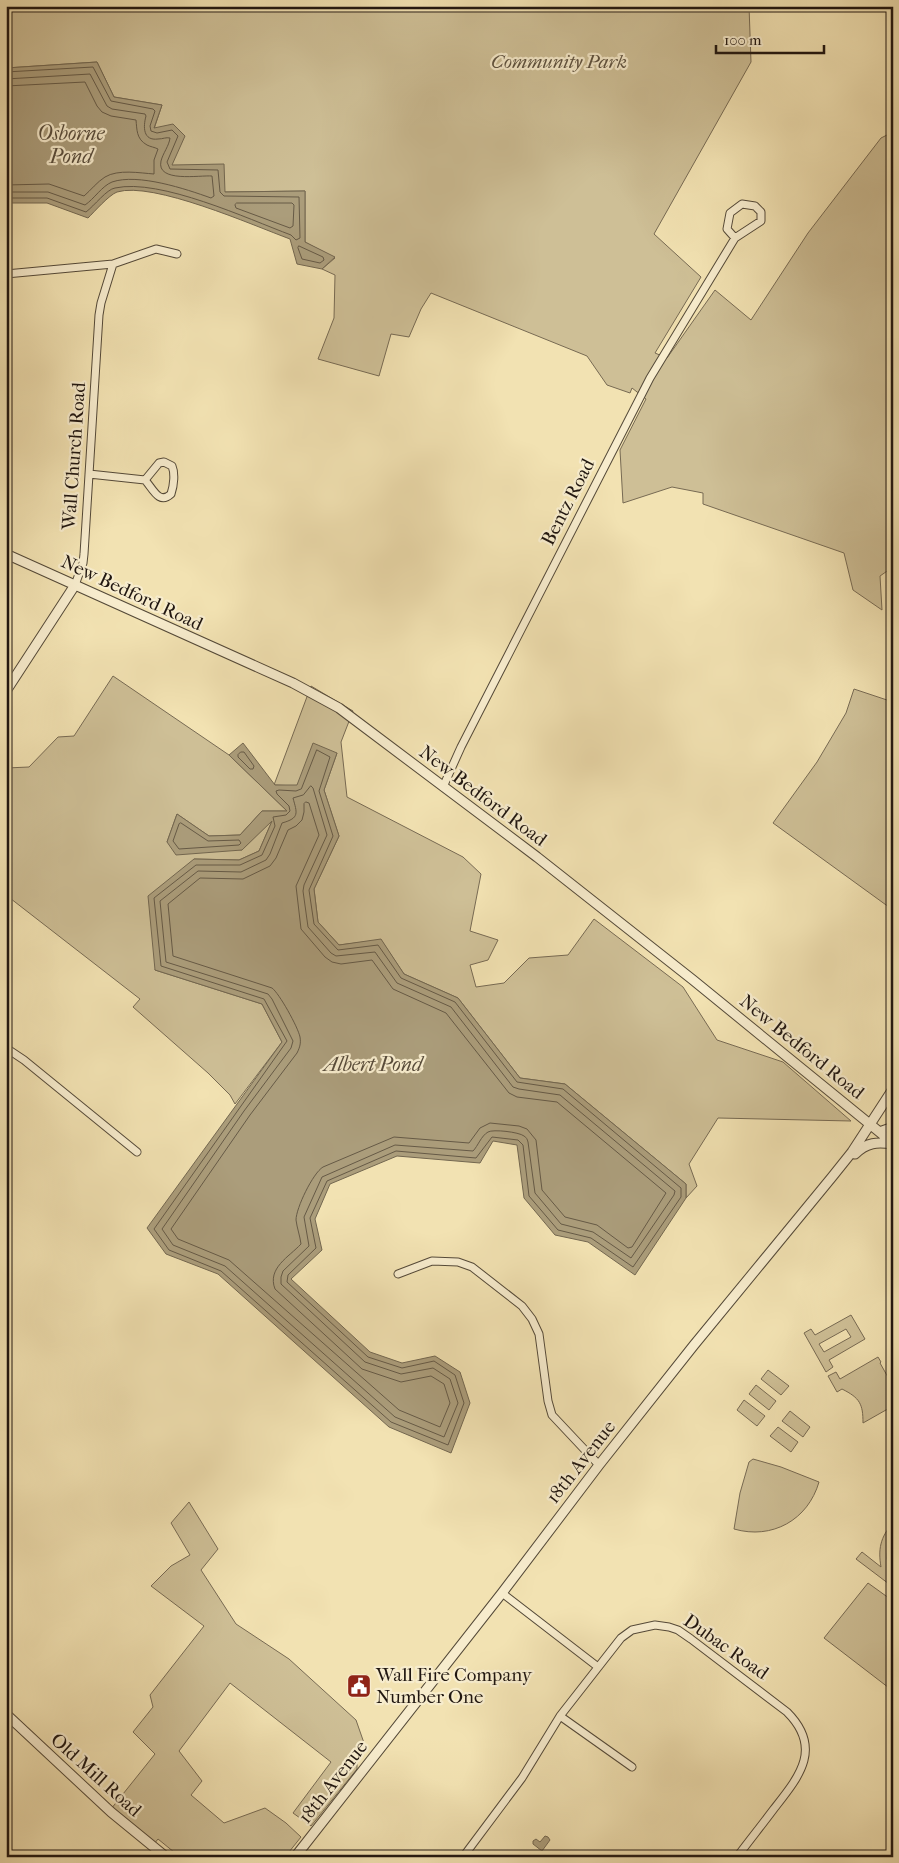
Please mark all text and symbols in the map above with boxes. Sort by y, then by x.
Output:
scale bar [716,22,824,54]
text: 100 m [724,31,762,49]
park label: Community Park [491,51,627,73]
water label: Osborne Pond [37,122,105,168]
street label: Wall Church Road [58,381,90,532]
street label: Bentz Road [537,454,599,549]
street label: New Bedford Road [58,551,207,636]
street label: New Bedford Road [415,741,551,851]
street label: New Bedford Road [735,990,869,1104]
water label: Albert Pond [321,1053,425,1076]
street label: 18th Avenue [542,1416,620,1508]
street label: Dubac Road [679,1610,773,1685]
place label: Wall Fire Company Number One [375,1664,533,1708]
public building icon: Wall Fire Company Number One [346,1673,372,1699]
street label: Old Mill Road [46,1729,146,1822]
street label: 18th Avenue [294,1736,372,1828]

